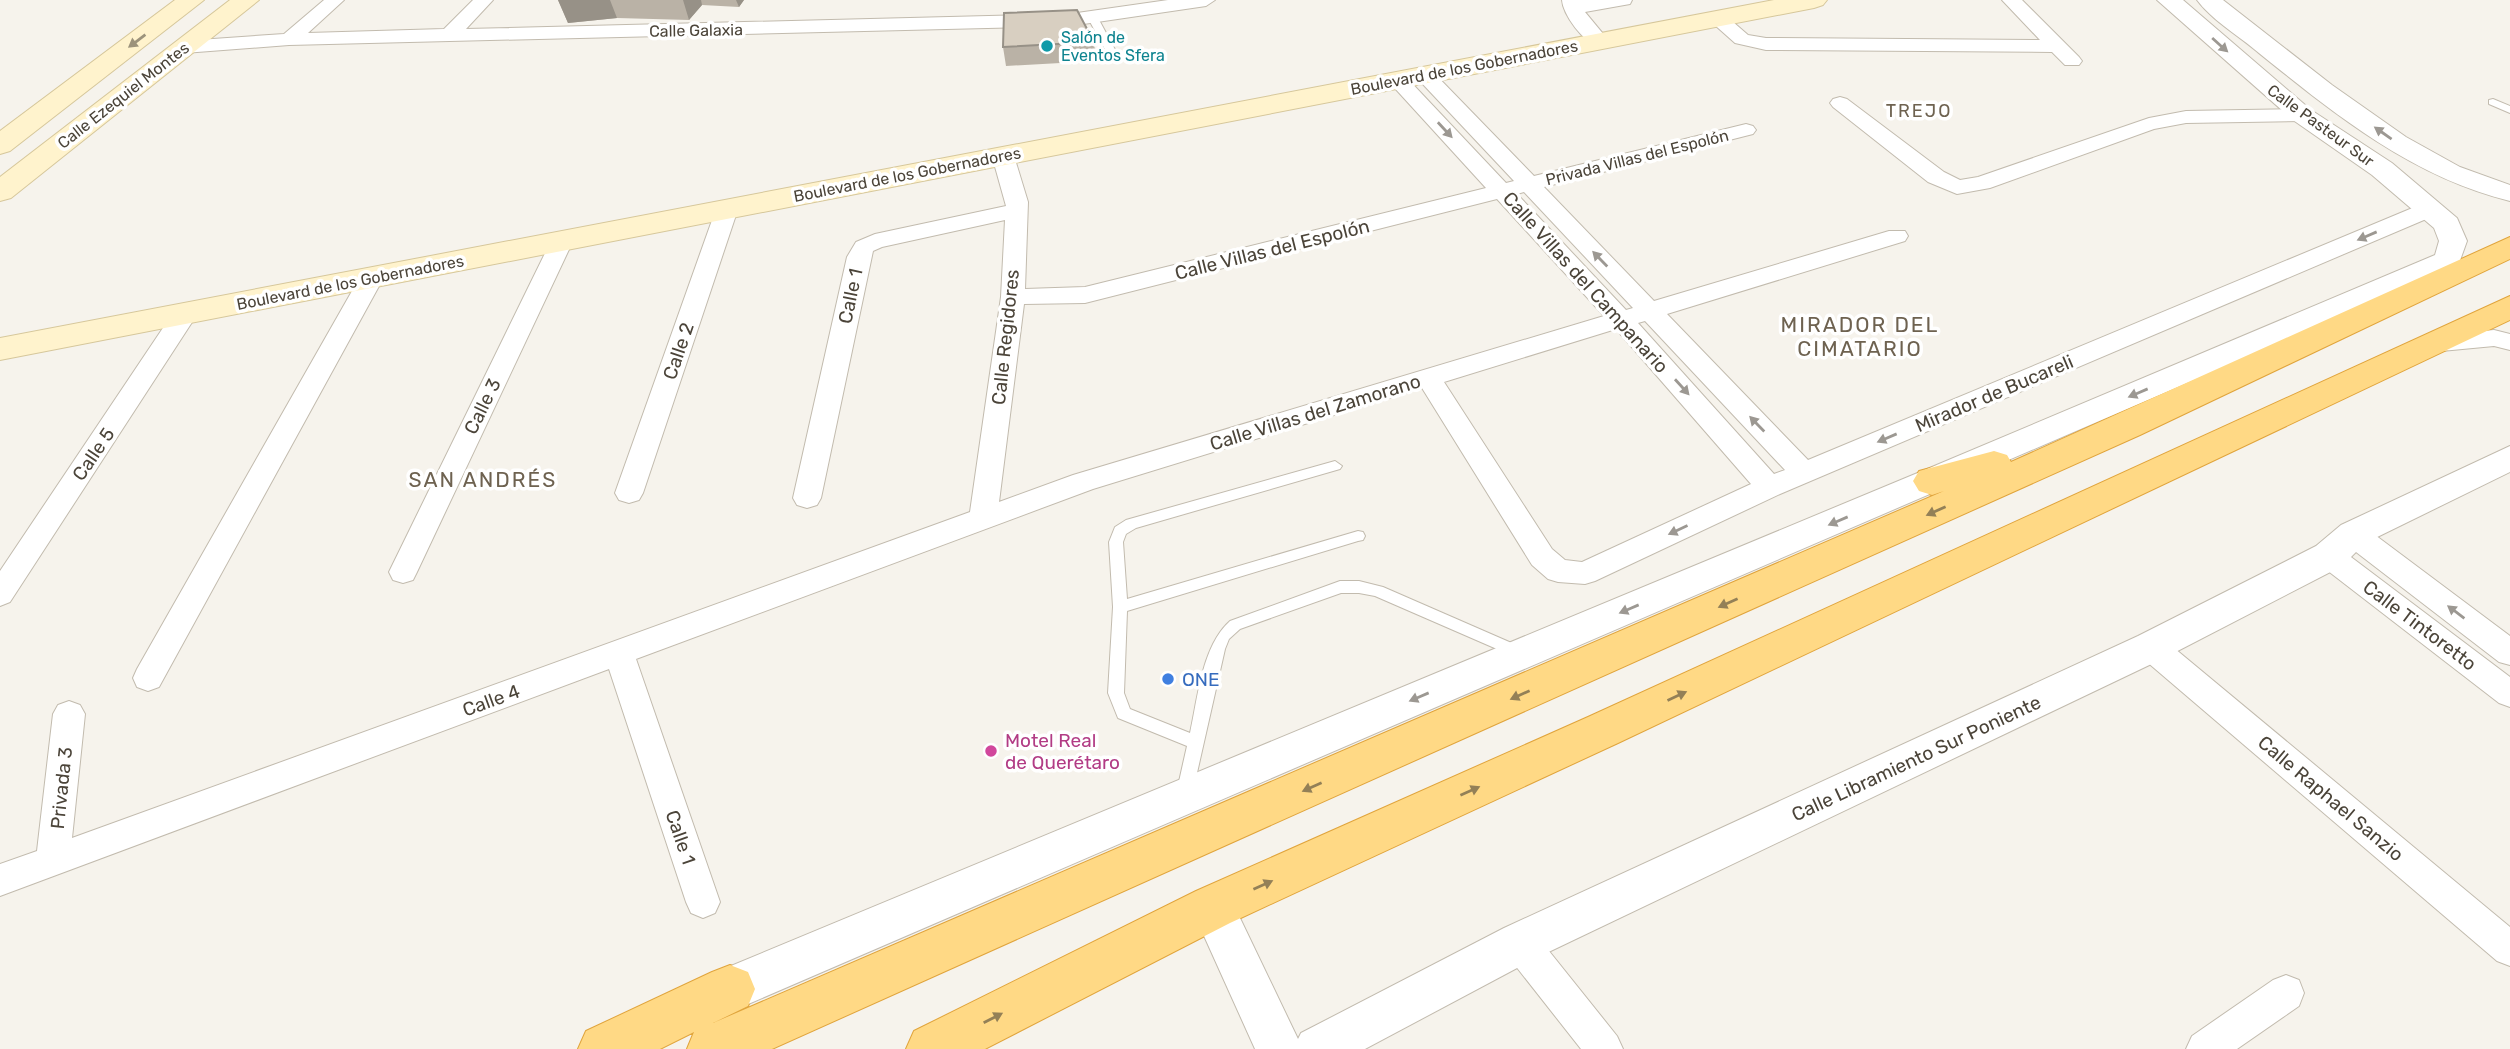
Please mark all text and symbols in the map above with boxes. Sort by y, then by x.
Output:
street label: Calle Galaxia [649,20,743,41]
place label: Salón de Eventos Sfera [1061,28,1165,65]
one-way arrow [128,34,146,48]
street label: Boulevard de los Gobernadores [1349,36,1579,99]
one-way arrow [2211,37,2229,53]
street label: Calle Ezequiel Montes [54,38,193,153]
marker: Salón de Eventos Sfera [1039,38,1055,54]
street label: Calle Pasteur Sur [2264,80,2378,171]
district label: TREJO [1886,100,1952,122]
one-way arrow [1436,121,1452,138]
street label: Privada Villas del Espolón [1544,126,1731,189]
one-way arrow [2374,126,2392,140]
street label: Boulevard de los Gobernadores [792,143,1022,206]
street label: Calle Villas del Campanario [1498,187,1673,378]
street label: Calle Villas del Espolón [1172,214,1372,285]
one-way arrow [2357,231,2378,242]
street label: Boulevard de los Gobernadores [235,251,465,314]
one-way arrow [1593,251,1609,268]
street label: Calle 1 [833,266,868,326]
street label: Calle Regidores [987,268,1024,406]
district label: MIRADOR DEL CIMATARIO [1781,312,1939,361]
street label: Calle 2 [658,320,699,383]
street label: Mirador de Bucareli [1912,350,2077,437]
street label: Calle Villas del Zamorano [1207,369,1423,456]
street label: Calle 3 [459,375,506,438]
one-way arrow [1673,379,1689,396]
one-way arrow [2128,387,2148,399]
one-way arrow [1749,415,1766,432]
street label: Calle 5 [67,423,119,485]
one-way arrow [1876,433,1897,444]
district label: SAN ANDRÉS [409,467,557,492]
one-way arrow [1926,505,1946,517]
one-way arrow [1828,515,1849,526]
one-way arrow [1668,524,1688,536]
street label: Calle Tintoretto [2359,575,2481,675]
one-way arrow [1718,597,1738,609]
one-way arrow [1619,603,1639,615]
one-way arrow [2446,605,2465,619]
place label: ONE [1182,668,1220,691]
marker: ONE [1160,671,1176,687]
street label: Calle 4 [459,679,523,721]
one-way arrow [1510,690,1531,701]
one-way arrow [1667,690,1687,701]
street label: Calle Libramiento Sur Poniente [1788,691,2044,826]
one-way arrow [1408,692,1429,703]
place label: Motel Real de Querétaro [1005,729,1120,774]
street label: Calle Raphael Sanzio [2253,731,2408,866]
marker: Motel Real de Querétaro [983,743,999,759]
street label: Privada 3 [46,746,77,830]
one-way arrow [1302,781,1322,793]
one-way arrow [1460,785,1480,796]
street label: Calle 1 [661,807,700,867]
one-way arrow [1253,879,1273,891]
one-way arrow [983,1013,1003,1024]

